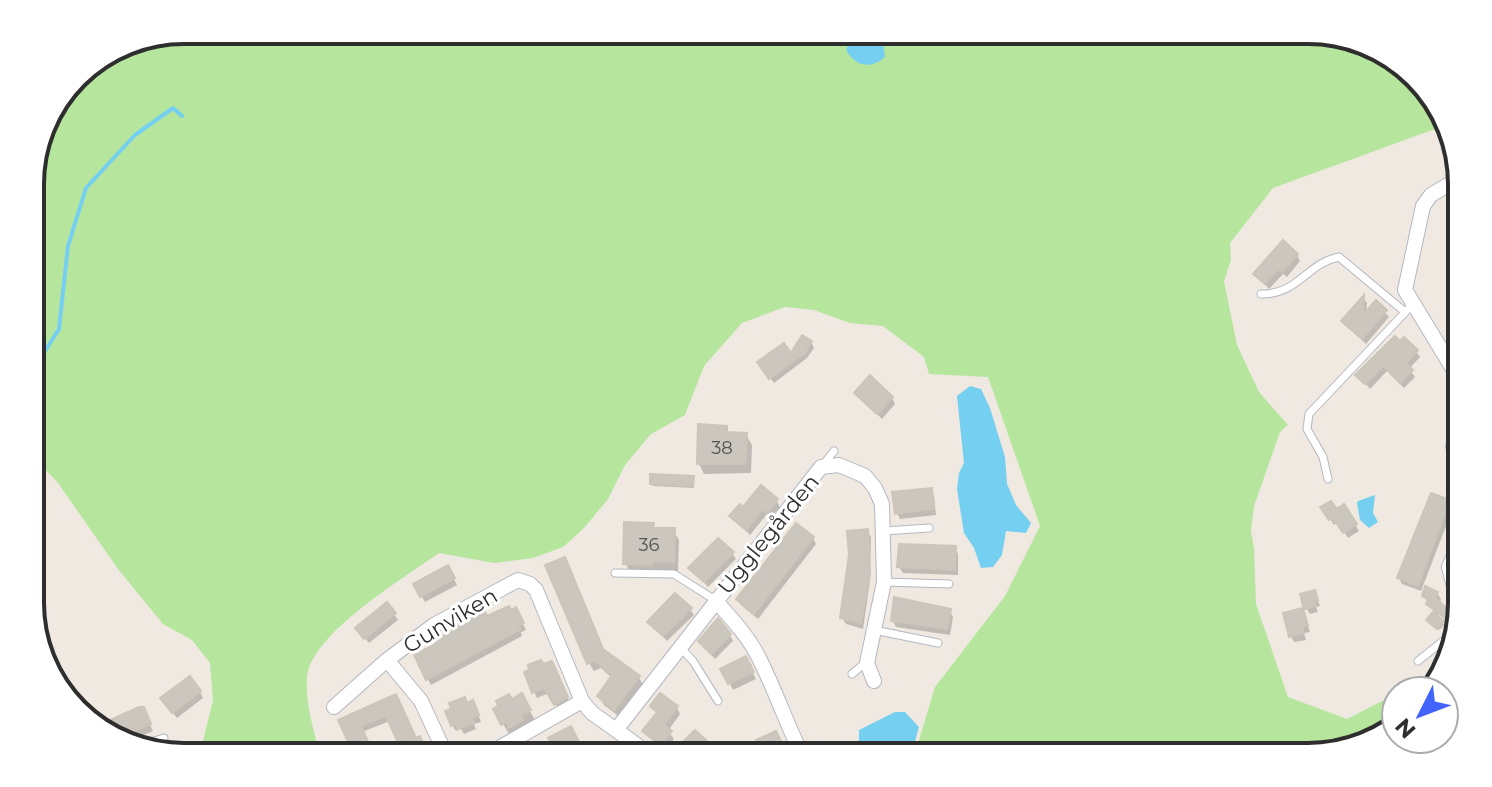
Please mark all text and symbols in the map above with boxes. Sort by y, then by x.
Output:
house number: 38 [711,437,733,459]
street label: Ugglegården [712,469,825,600]
house number: 36 [638,534,660,556]
street label: Gunviken [398,582,502,659]
north arrow [1380,675,1460,755]
text: N [1390,712,1421,744]

